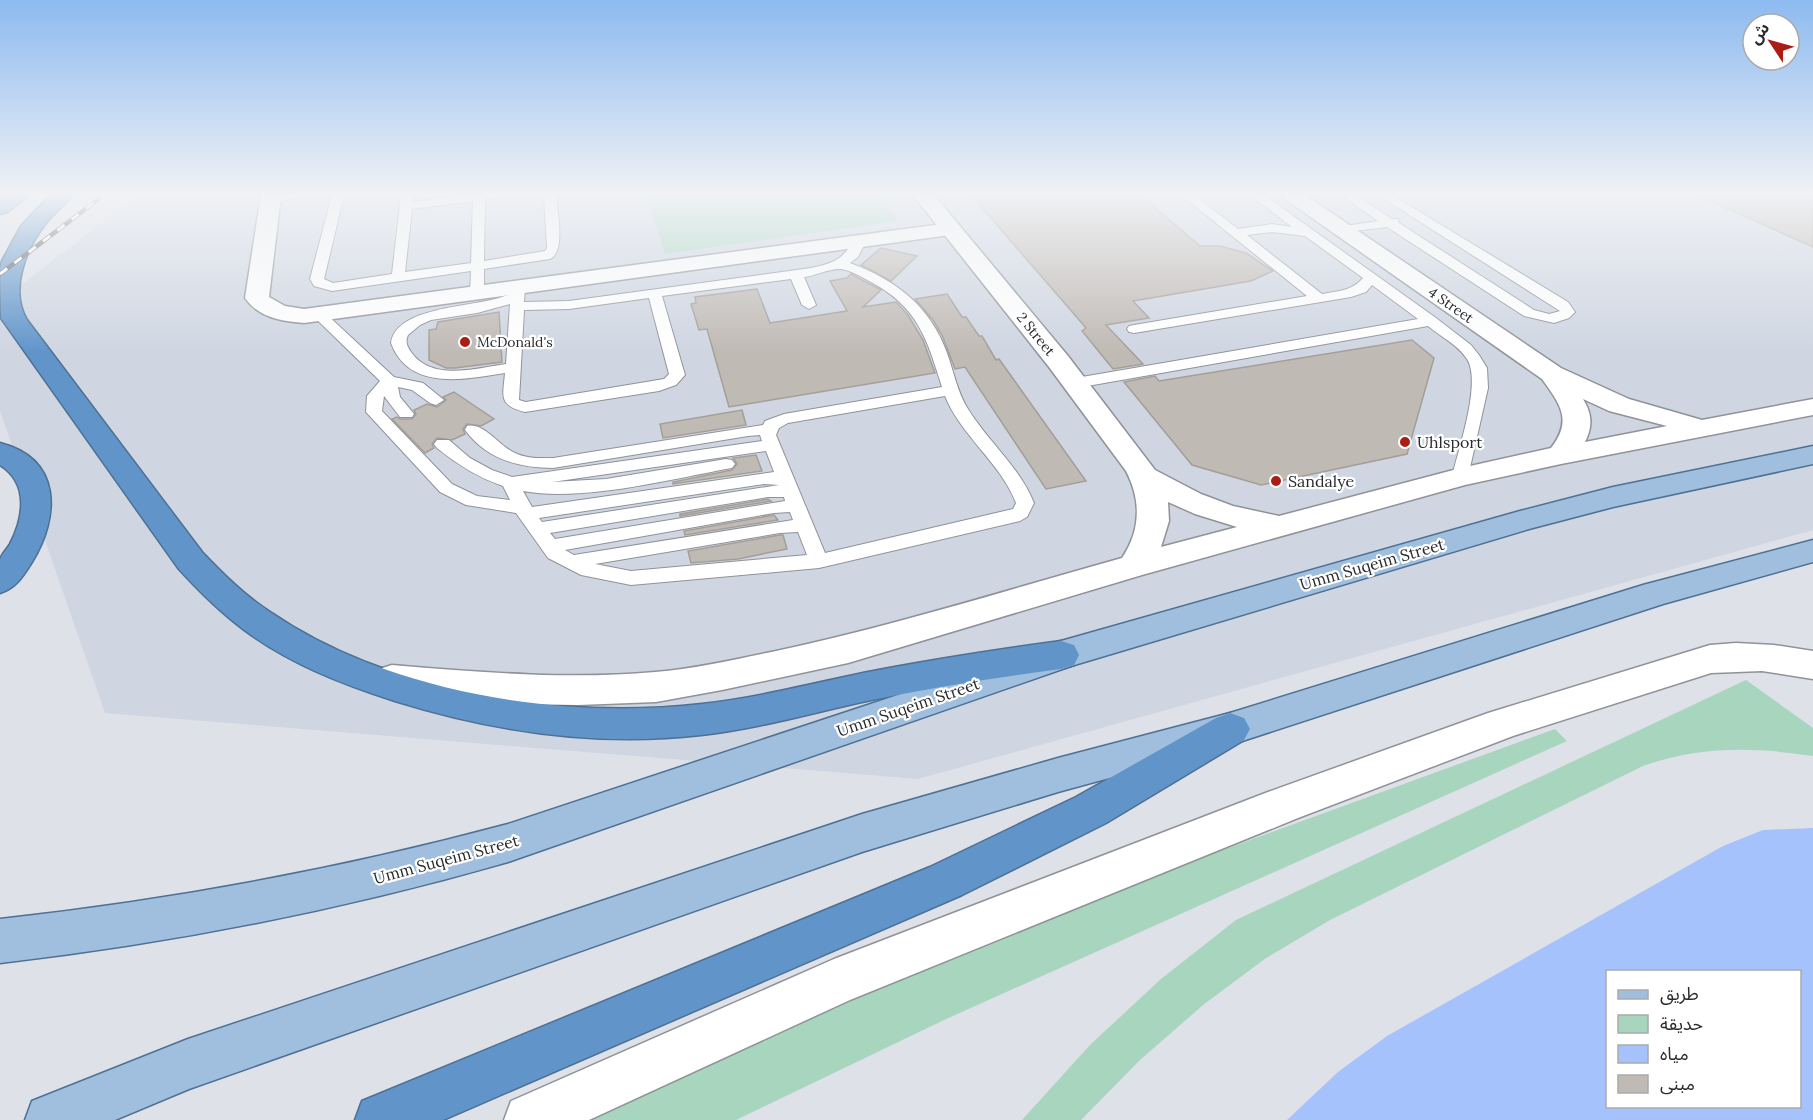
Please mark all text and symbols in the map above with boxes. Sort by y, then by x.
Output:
north arrow [1741,12,1801,72]
text: ش [1744,18,1773,48]
street label: 4 Street [1425,283,1478,327]
street label: 2 Street [1013,309,1059,360]
place label: McDonald's [477,333,553,351]
marker: McDonald's [458,335,472,349]
place label: Uhlsport [1417,432,1483,452]
marker: Uhlsport [1398,435,1412,449]
place label: Sandalye [1288,471,1354,491]
marker: Sandalye [1269,474,1283,488]
street label: Umm Suqeim Street [1297,534,1447,594]
street label: Umm Suqeim Street [834,673,983,741]
street label: Umm Suqeim Street [371,830,522,888]
legend [1606,970,1801,1108]
text: طريق [1660,982,1699,1005]
text: حديقة [1660,1012,1703,1035]
text: مياه [1660,1042,1689,1065]
text: مبنى [1660,1072,1695,1095]

